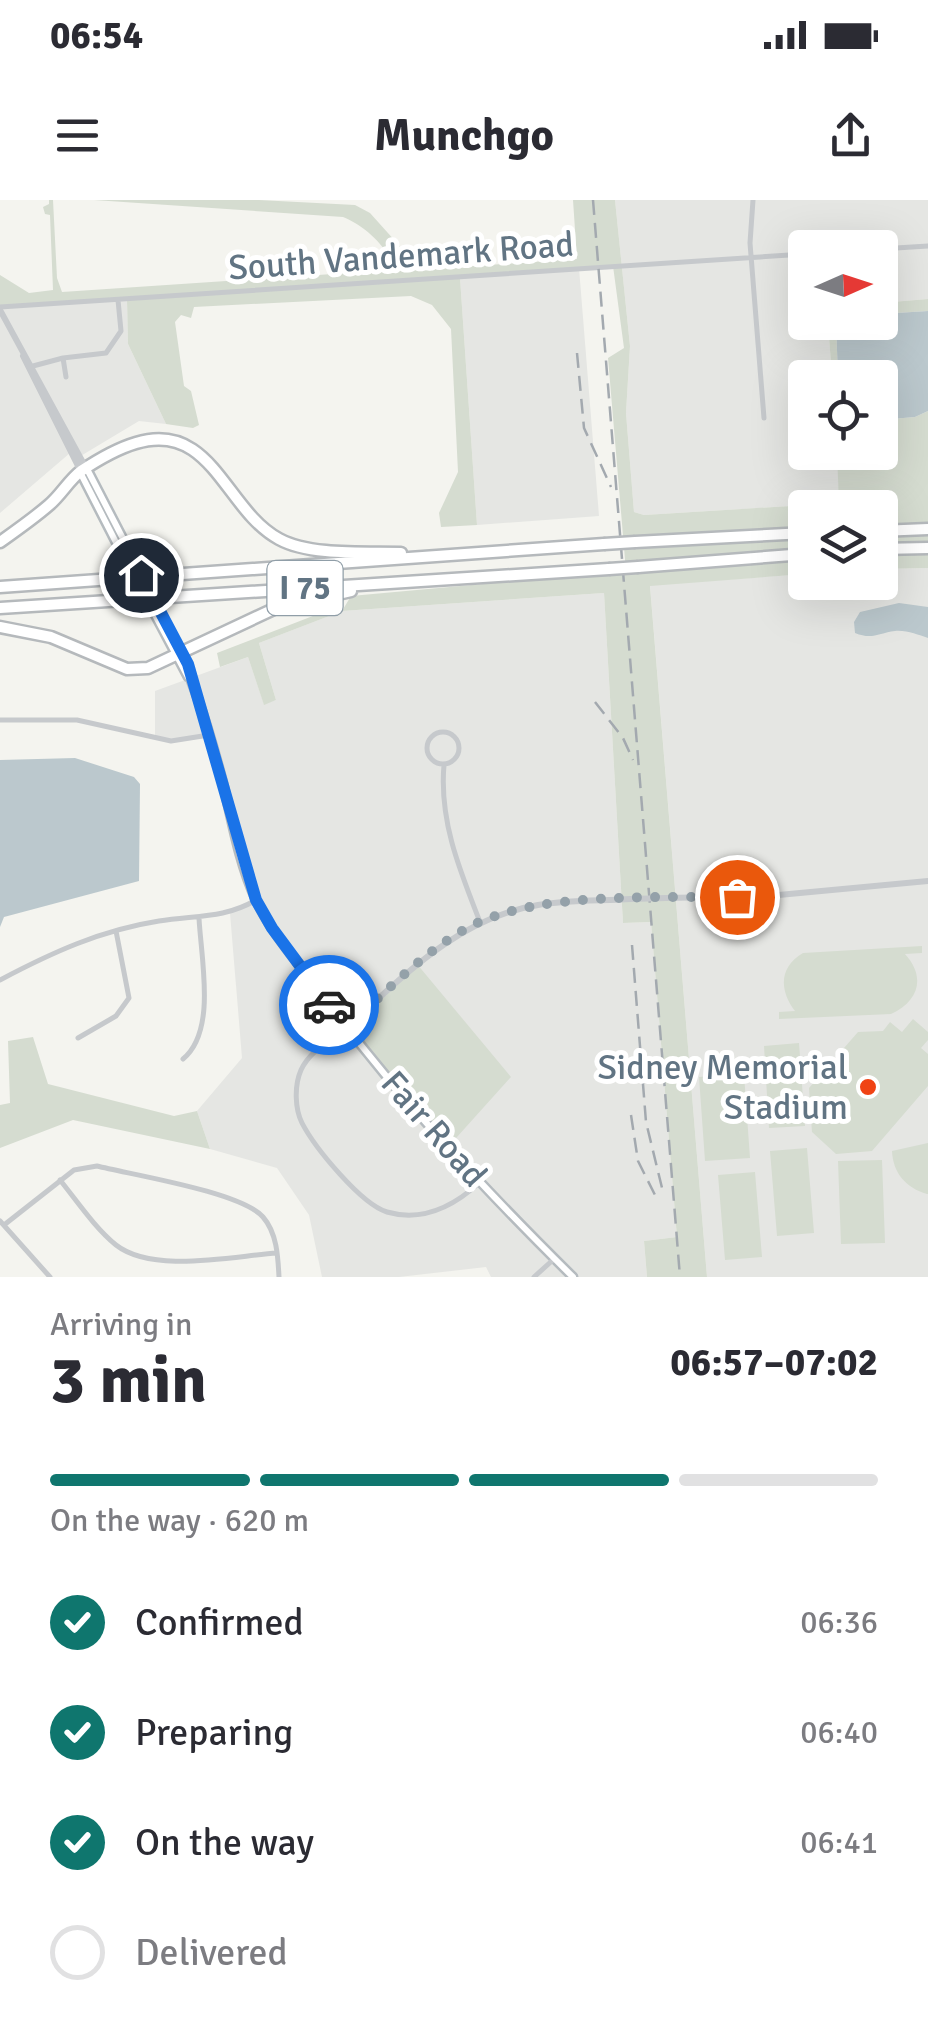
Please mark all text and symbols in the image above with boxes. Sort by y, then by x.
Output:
text: 06:54 [50,12,143,59]
icon: menu [50,108,105,163]
text: Munchgo [374,108,554,163]
icon: share [823,108,878,163]
street label: South Vandemark Road [227,222,575,290]
north arrow [788,230,898,340]
map controls [788,230,898,600]
button: locate [788,360,898,470]
button: layers [788,490,898,600]
pin [99,533,184,618]
icon: home [114,548,169,603]
road number: I 75 [268,561,342,615]
pin [695,855,780,940]
icon: bag [710,870,765,925]
courier [279,955,379,1055]
icon: car [302,978,357,1033]
place label: Sidney Memorial Stadium [597,1046,848,1129]
street label: Fair Road [372,1062,496,1196]
marker: Sidney Memorial Stadium [857,1076,879,1098]
text: Arriving in [50,1305,192,1344]
text: 06:57–07:02 [670,1339,878,1386]
text: 3 min [50,1341,207,1421]
text: On the way · 620 m [50,1501,309,1540]
icon: check [50,1595,105,1650]
text: Confirmed [135,1599,304,1646]
text: 06:36 [800,1603,878,1642]
icon: check [50,1705,105,1760]
text: Preparing [135,1709,293,1756]
text: 06:40 [800,1713,878,1752]
icon: check [50,1815,105,1870]
text: On the way [135,1819,314,1866]
text: 06:41 [800,1823,878,1862]
text: Delivered [135,1929,288,1976]

